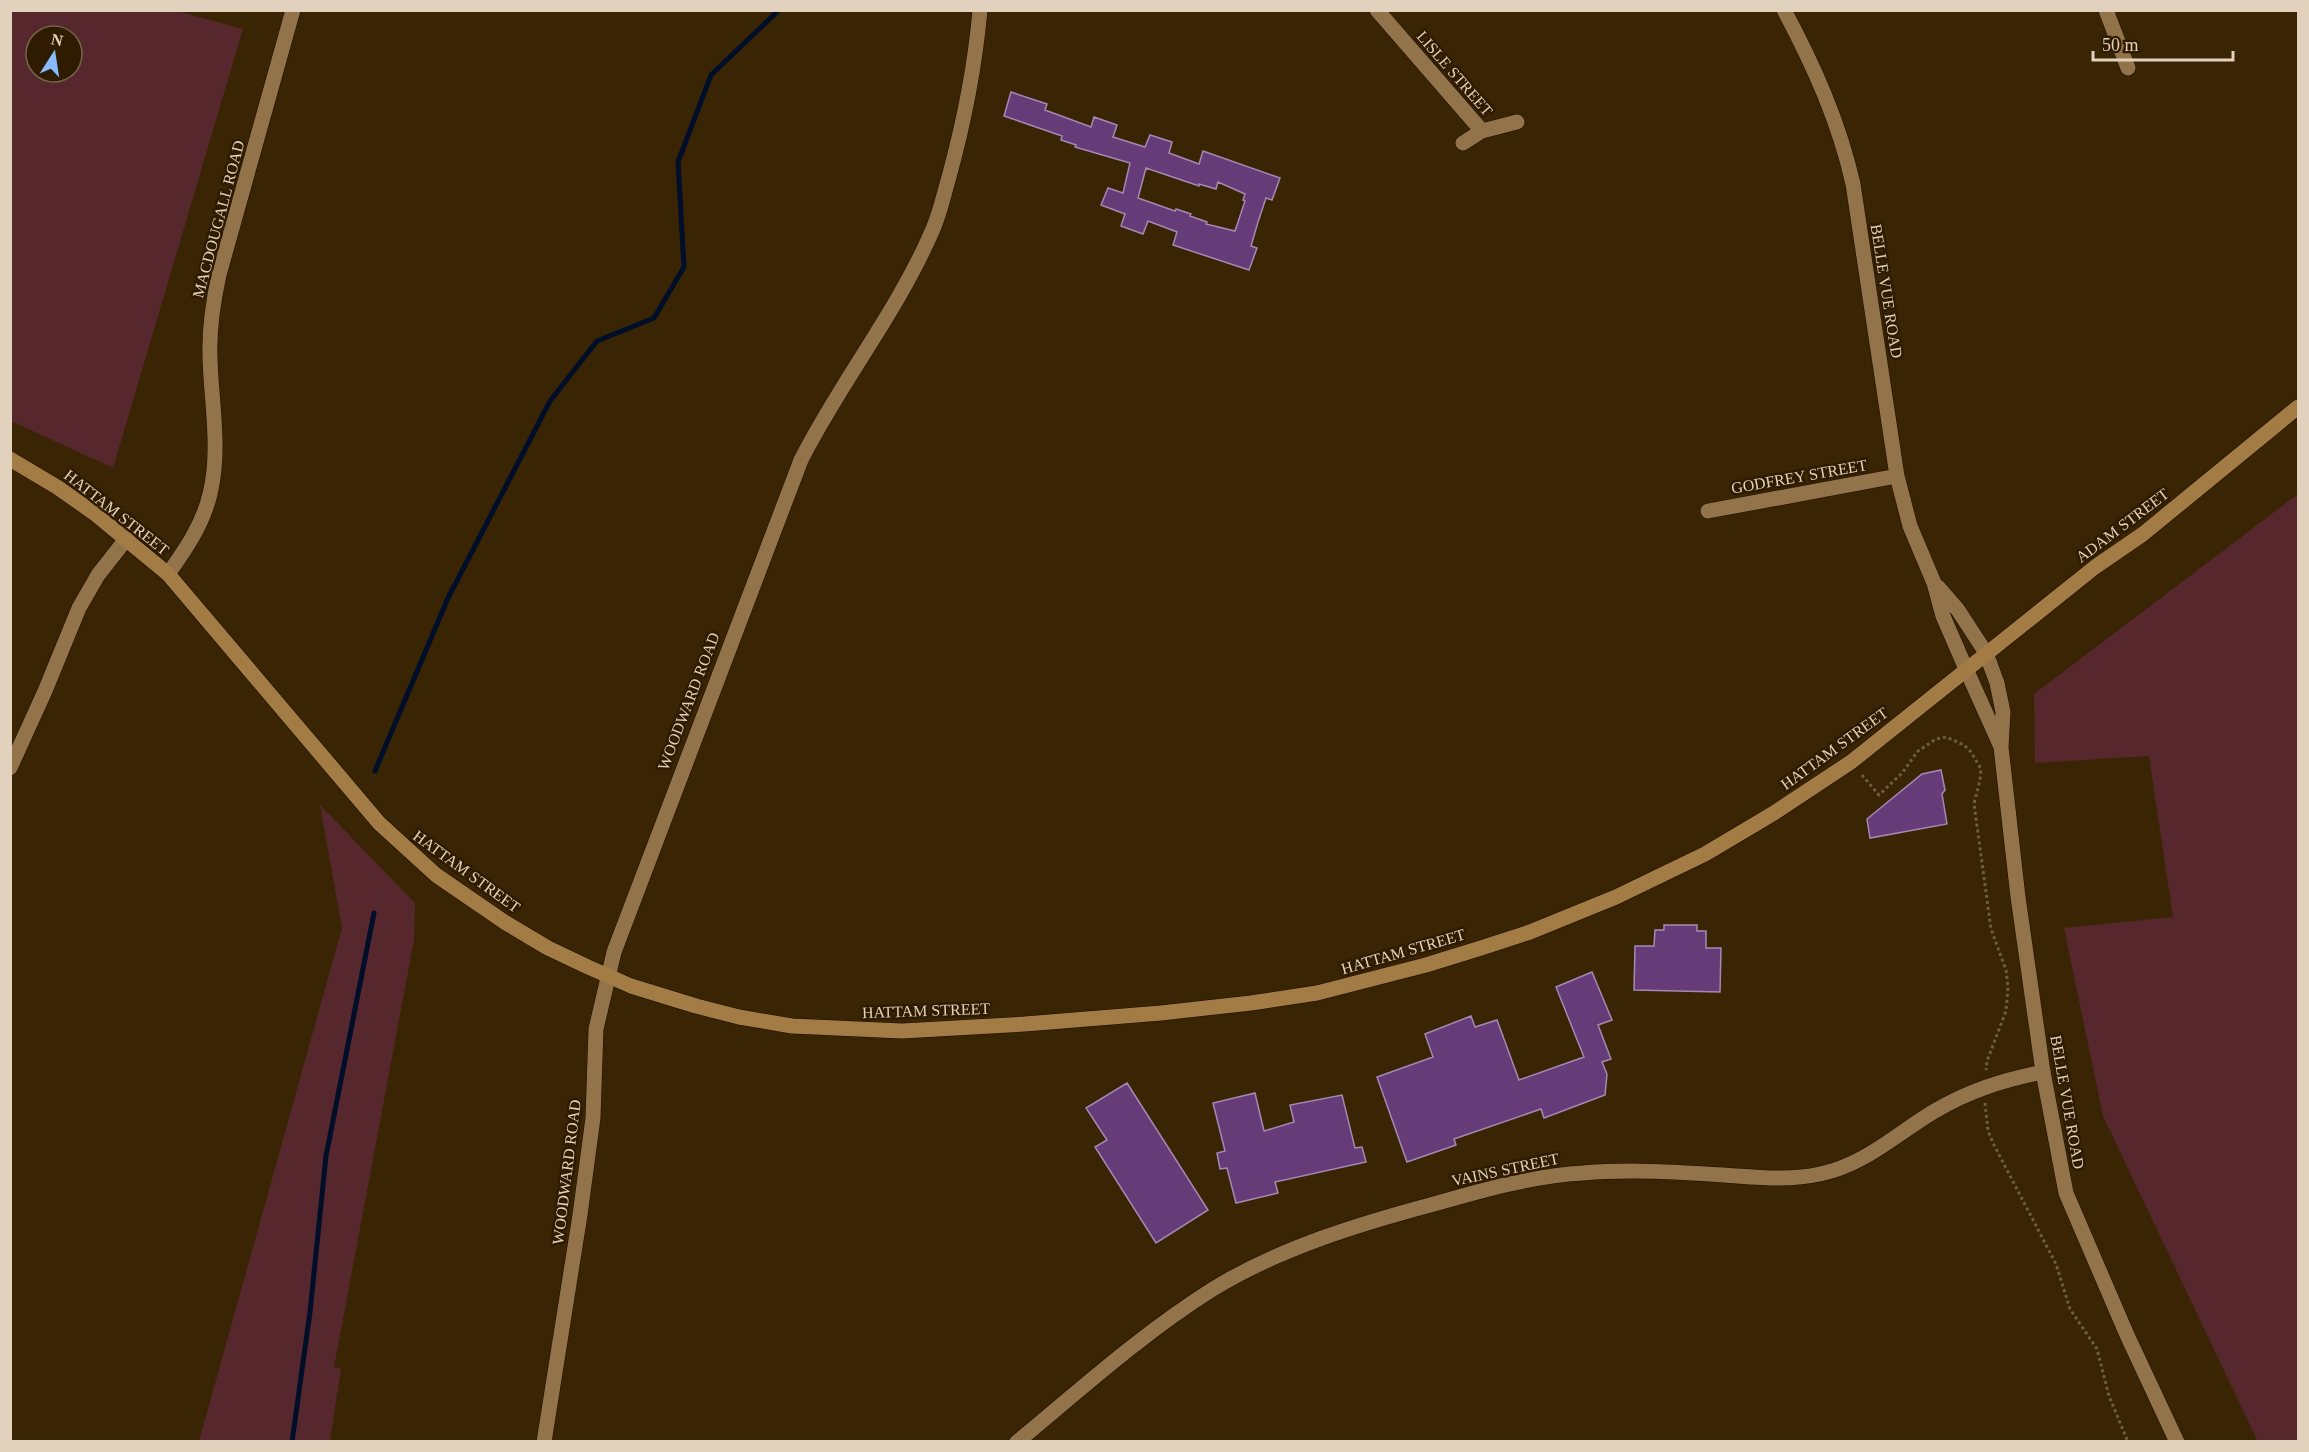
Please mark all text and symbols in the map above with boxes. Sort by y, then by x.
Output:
north arrow [24,24,84,84]
scale bar [2093,24,2232,62]
street label: LISLE STREET [1413,28,1496,119]
text: N [50,30,65,49]
text: 50 m [2102,35,2139,55]
street label: MACDOUGALL ROAD [189,138,248,300]
street label: BELLE VUE ROAD [1867,223,1906,359]
street label: GODFREY STREET [1730,456,1869,497]
street label: HATTAM STREET [61,466,173,559]
street label: ADAM STREET [2073,485,2172,566]
street label: WOODWARD ROAD [654,630,723,772]
street label: HATTAM STREET [1778,704,1891,793]
street label: HATTAM STREET [410,827,524,916]
street label: HATTAM STREET [1339,926,1467,977]
street label: HATTAM STREET [862,1000,991,1021]
street label: BELLE VUE ROAD [2047,1034,2088,1170]
street label: WOODWARD ROAD [549,1098,584,1246]
street label: VAINS STREET [1450,1150,1561,1189]

